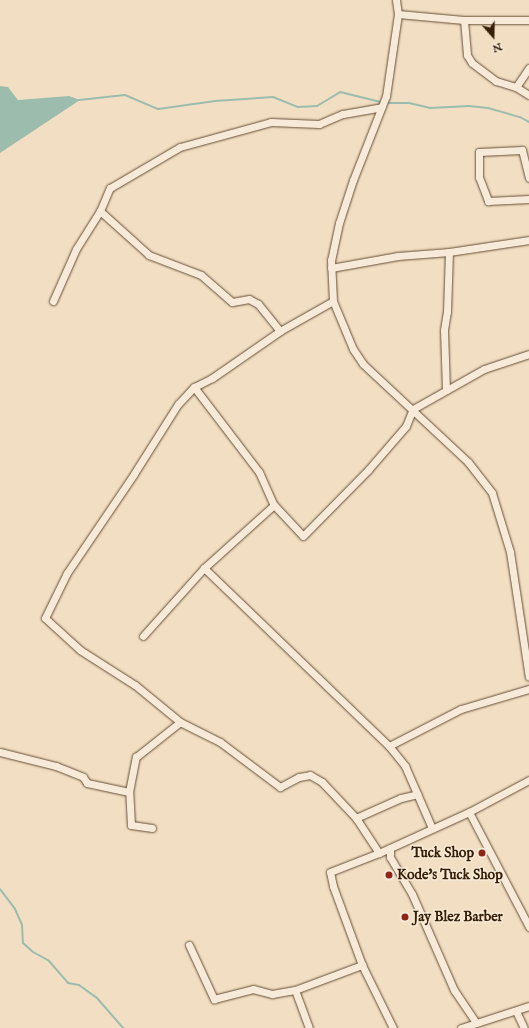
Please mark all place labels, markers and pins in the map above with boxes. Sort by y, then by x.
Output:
place label: Tuck Shop [411,845,474,861]
marker: Tuck Shop [477,848,487,858]
place label: Kode's Tuck Shop [397,867,503,883]
marker: Kode's Tuck Shop [384,870,394,880]
place label: Jay Blez Barber [413,909,503,925]
marker: Jay Blez Barber [400,912,410,922]

